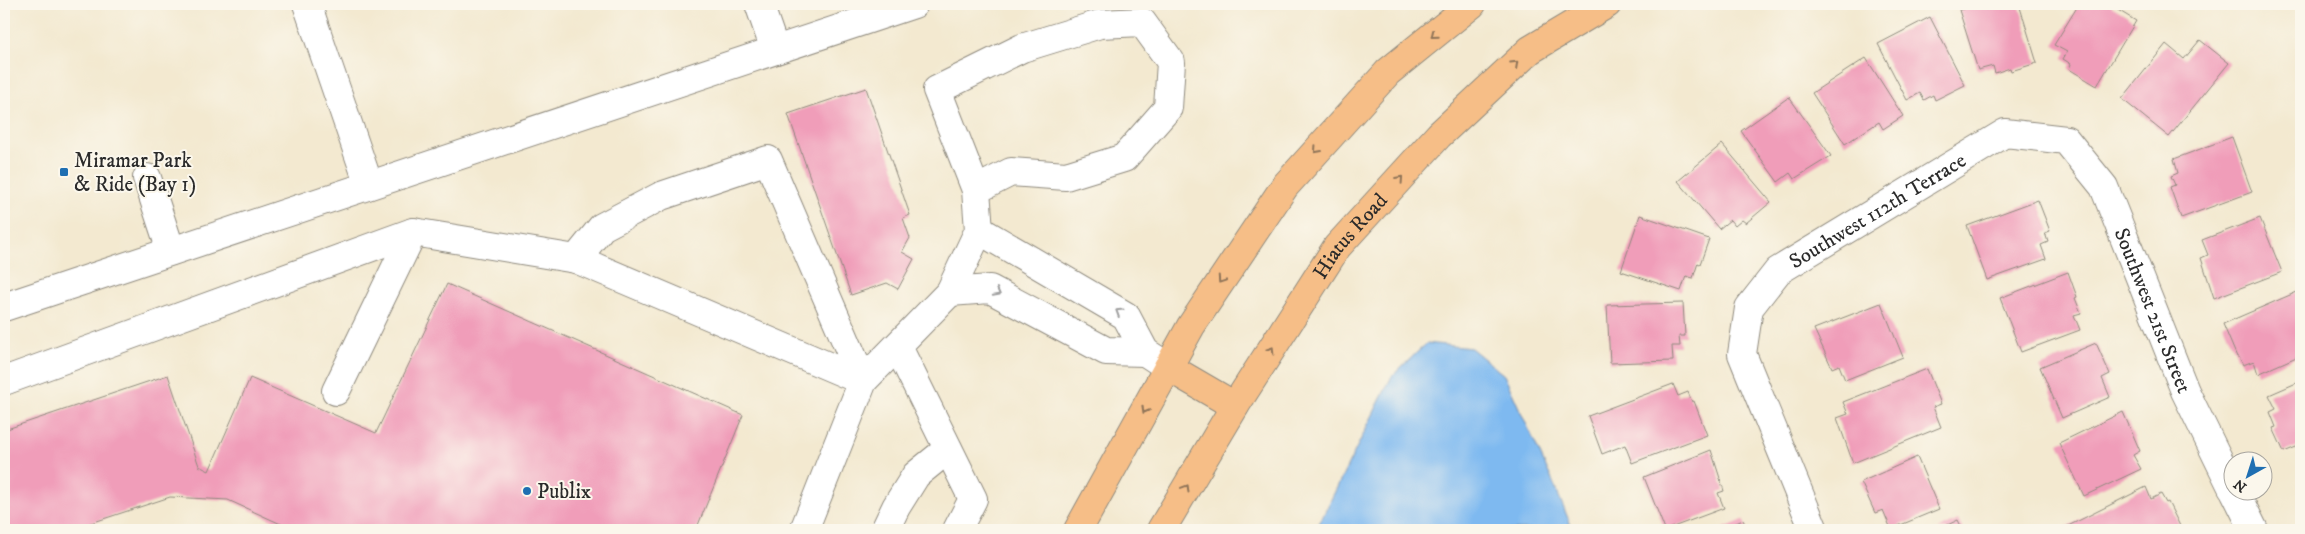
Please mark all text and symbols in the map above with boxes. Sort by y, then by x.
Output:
one-way arrow [1431,29,1440,37]
one-way arrow [1509,61,1518,70]
one-way arrow [1314,144,1323,153]
place label: Miramar Park & Ride (Bay 1) [74,148,196,198]
street label: Southwest 112th Terrace [1785,148,1971,275]
marker: Miramar Park & Ride (Bay 1) [58,166,70,178]
one-way arrow [1394,175,1403,184]
street label: Hiatus Road [1308,188,1394,284]
street label: Southwest 21st Street [2108,224,2197,397]
one-way arrow [1218,275,1227,284]
one-way arrow [992,287,1001,297]
one-way arrow [1115,309,1124,319]
one-way arrow [1265,346,1274,356]
one-way arrow [1141,405,1151,414]
north arrow [2222,452,2272,502]
text: N [2230,474,2251,496]
place label: Publix [537,479,591,505]
marker: Publix [521,485,533,497]
one-way arrow [1179,485,1189,494]

